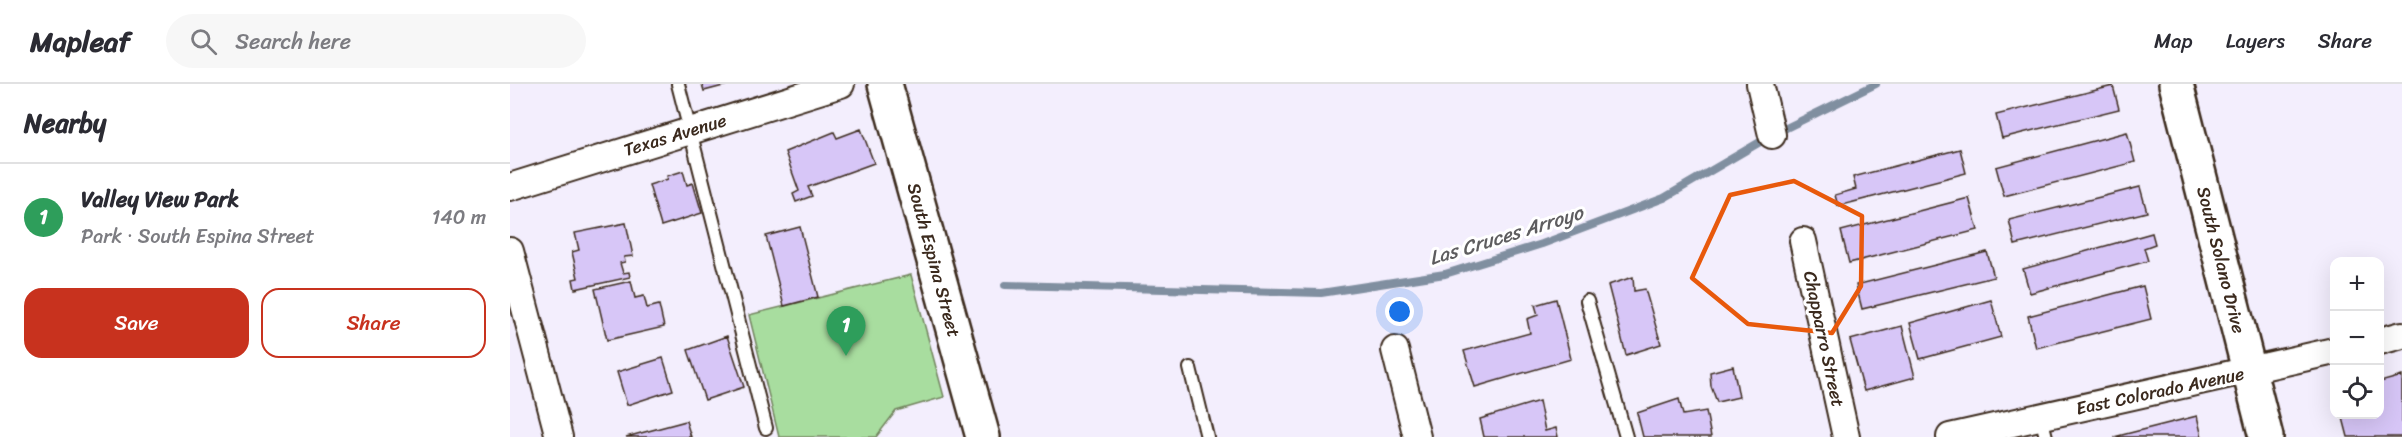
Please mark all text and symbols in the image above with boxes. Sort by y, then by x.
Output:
search box [166,14,586,68]
text: Mapleaf [30,17,130,66]
text: Search here [235,22,351,61]
text: Map [2154,22,2193,60]
text: Layers [2226,22,2285,60]
text: Share [2318,22,2372,60]
icon: search [187,25,220,58]
text: Nearby [24,100,106,146]
street label: Texas Avenue [619,104,731,166]
street label: South Espina Street [898,179,970,341]
text: Valley View Park [81,180,239,219]
street label: South Solano Drive [2187,183,2255,337]
water label: Las Cruces Arroyo [1425,195,1589,276]
text: 1 [39,200,48,235]
text: 140 m [432,200,486,235]
text: Park · South Espina Street [81,219,315,254]
map controls [2330,257,2384,419]
button: + [2330,257,2384,311]
street label: Chapparro Street [1794,268,1854,410]
button: Save [24,288,249,358]
button: Share [261,288,486,358]
your location [1385,297,1414,326]
pin: 1 [826,306,866,356]
button: − [2330,311,2384,365]
street label: East Colorado Avenue [2073,358,2247,424]
button: locate [2330,365,2384,419]

